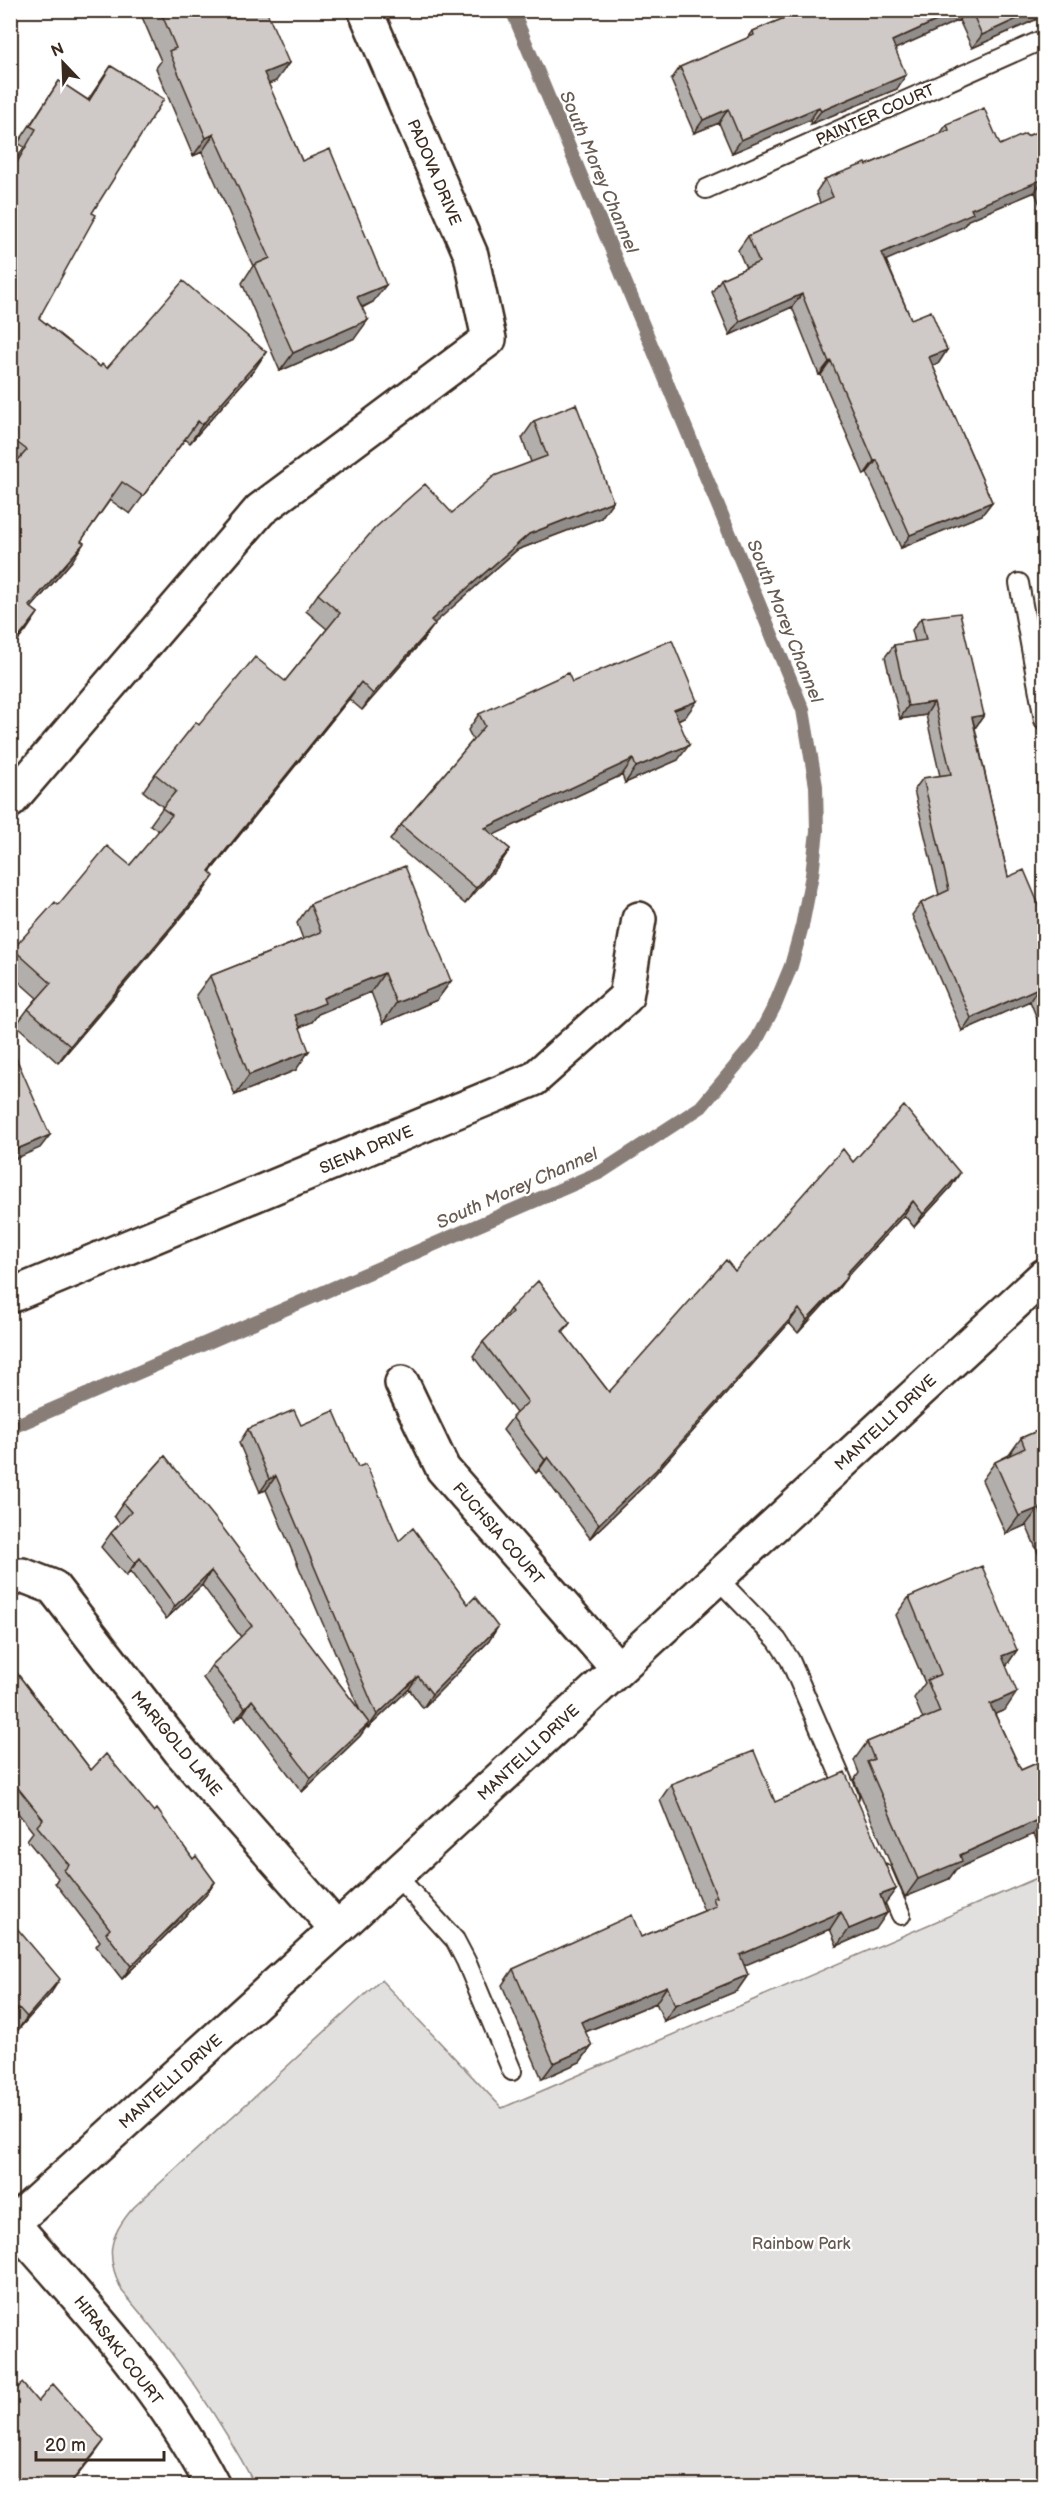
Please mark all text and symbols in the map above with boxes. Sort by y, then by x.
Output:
north arrow [33,33,93,93]
text: N [48,39,67,62]
street label: PAINTER COURT [813,81,938,150]
water label: South Morey Channel [555,88,643,257]
street label: PADOVA DRIVE [403,117,464,228]
water label: South Morey Channel [742,536,827,707]
street label: SIENA DRIVE [317,1122,416,1179]
water label: South Morey Channel [433,1143,602,1234]
street label: MANTELLI DRIVE [831,1371,941,1475]
street label: FUCHSIA COURT [448,1479,548,1589]
street label: MARIGOLD LANE [127,1688,225,1800]
street label: MANTELLI DRIVE [474,1701,584,1805]
street label: MANTELLI DRIVE [116,2031,226,2133]
park label: Rainbow Park [752,2235,850,2254]
street label: HIRASAKI COURT [69,2293,167,2410]
scale bar [36,2424,164,2462]
text: 20 m [45,2435,86,2456]

